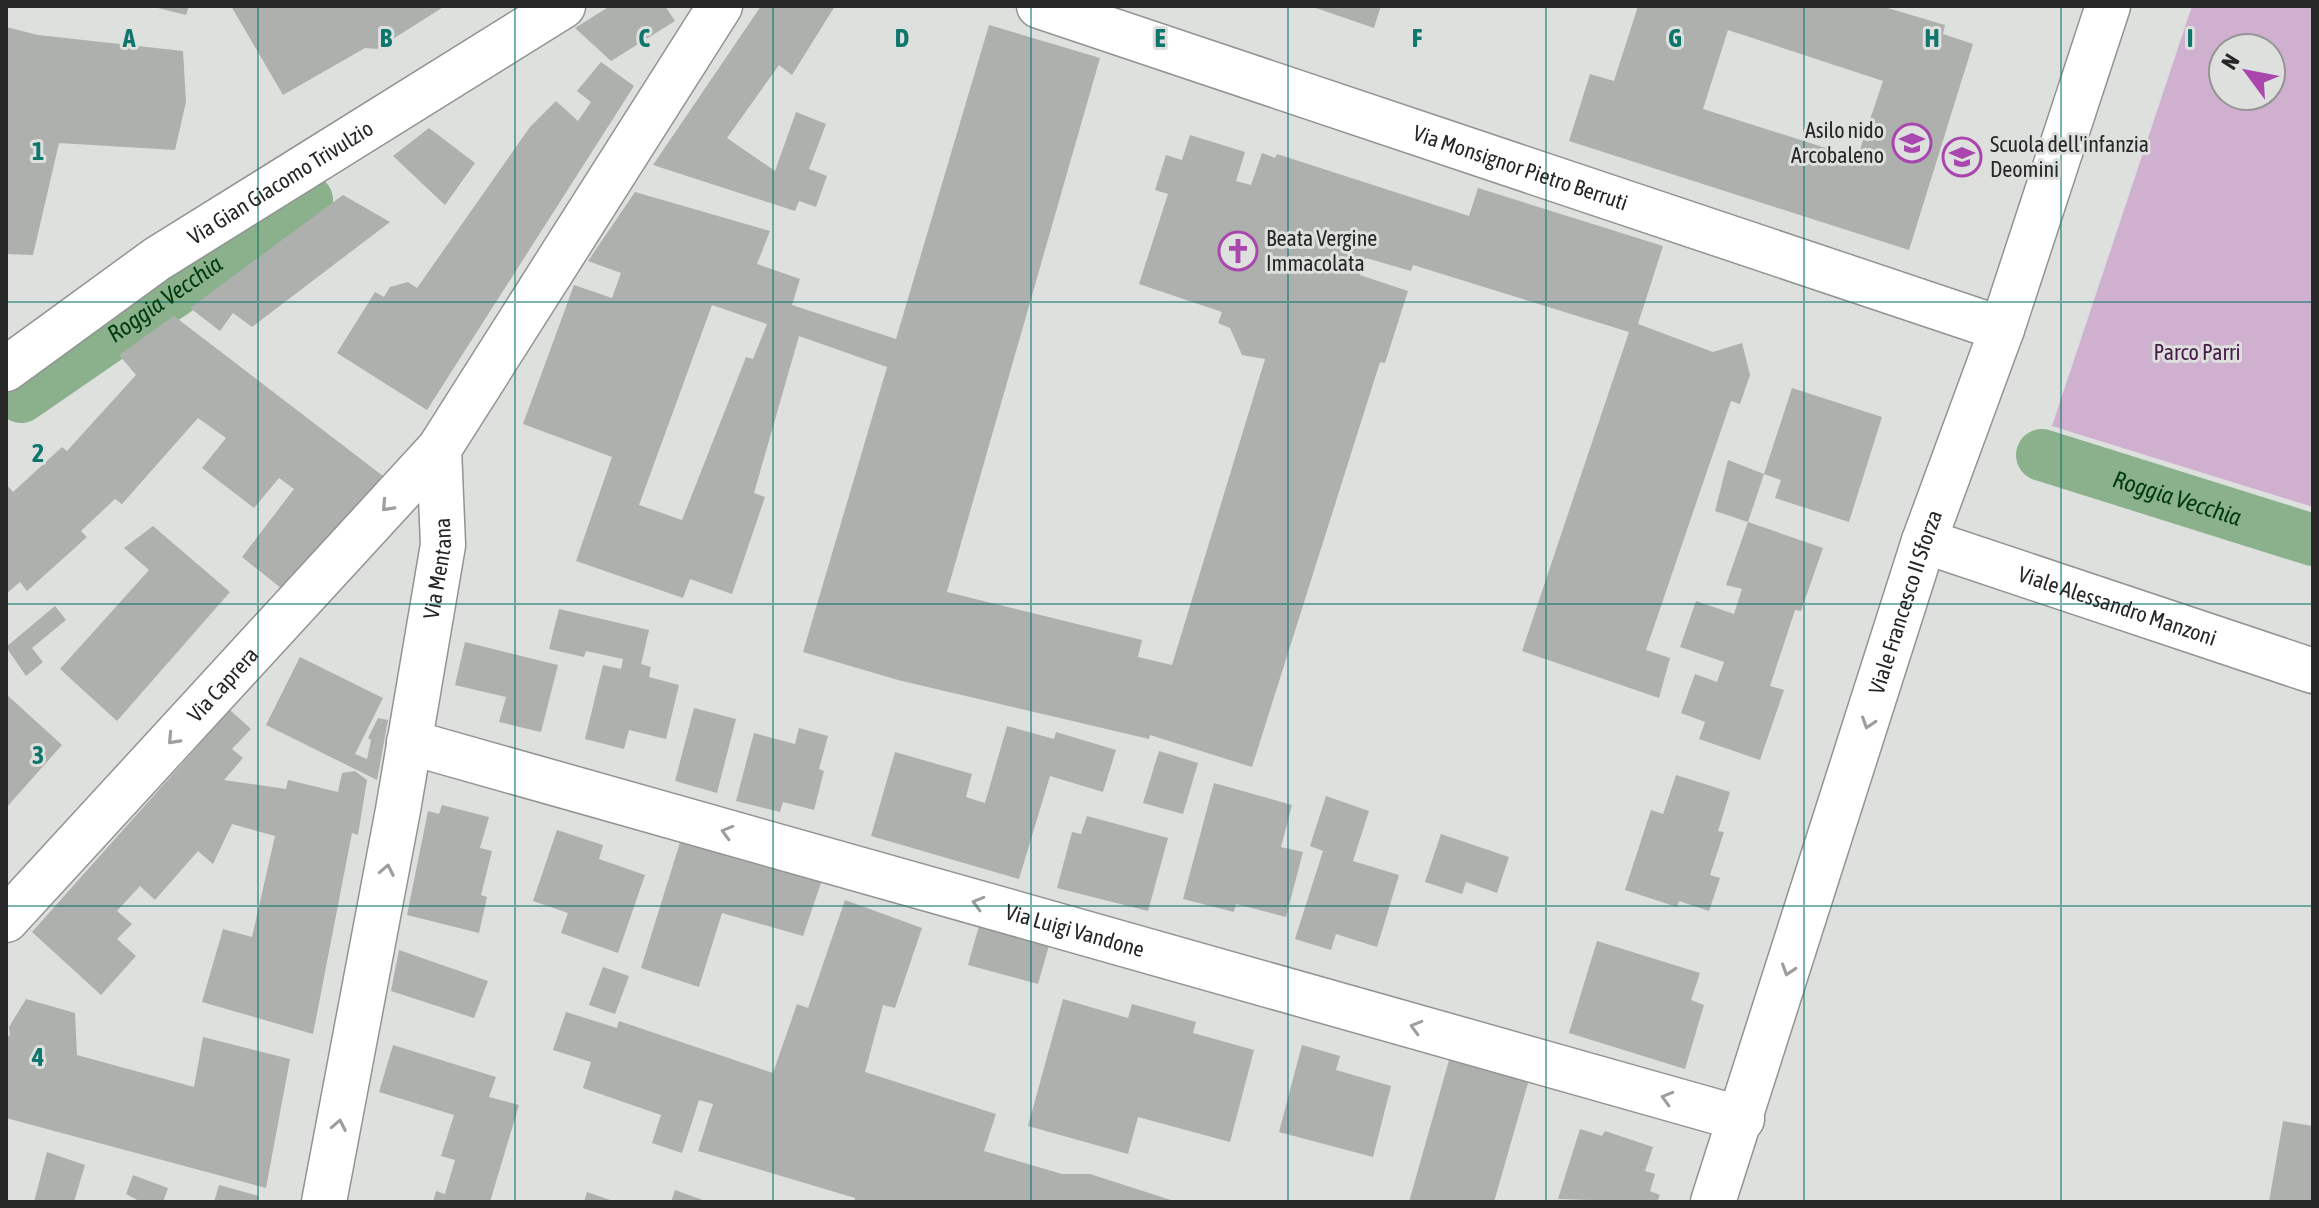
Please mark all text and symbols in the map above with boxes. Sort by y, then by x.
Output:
text: A [122,23,136,53]
text: B [380,23,393,53]
text: C [638,23,650,53]
text: D [895,23,909,53]
text: E [1154,23,1166,53]
text: F [1412,23,1423,53]
text: G [1668,23,1682,53]
text: H [1924,23,1940,53]
text: I [2187,23,2193,53]
north arrow [2207,32,2287,112]
text: N [2216,49,2245,74]
street label: Via Gian Giacomo Trivulzio [183,115,378,250]
place label: Asilo nido Arcobaleno [1791,117,1884,168]
street label: Via Monsignor Pietro Berruti [1410,119,1631,216]
school or university icon: Asilo nido Arcobaleno [1891,122,1933,164]
place label: Scuola dell'infanzia Deomini [1990,131,2149,182]
text: 1 [32,136,44,166]
school or university icon: Scuola dell'infanzia Deomini [1941,136,1983,178]
place label: Beata Vergine Immacolata [1266,225,1377,276]
church icon: Beata Vergine Immacolata [1217,230,1259,272]
water label: Roggia Vecchia [102,249,227,347]
park label: Parco Parri [2153,339,2241,365]
text: 2 [32,438,44,468]
water label: Roggia Vecchia [2110,465,2245,530]
one-way arrow [382,497,396,512]
street label: Viale Francesco II Sforza [1863,506,1947,697]
street label: Via Mentana [418,517,456,621]
street label: Viale Alessandro Manzoni [2015,560,2220,651]
street label: Via Caprera [182,642,263,727]
one-way arrow [1861,715,1877,729]
one-way arrow [168,729,182,744]
text: 3 [32,740,44,770]
one-way arrow [721,825,735,841]
one-way arrow [377,863,394,877]
one-way arrow [971,896,985,912]
street label: Via Luigi Vandone [1002,898,1147,962]
one-way arrow [1782,963,1798,977]
one-way arrow [1410,1020,1424,1036]
text: 4 [31,1042,44,1072]
one-way arrow [1660,1090,1674,1107]
one-way arrow [329,1119,346,1132]

